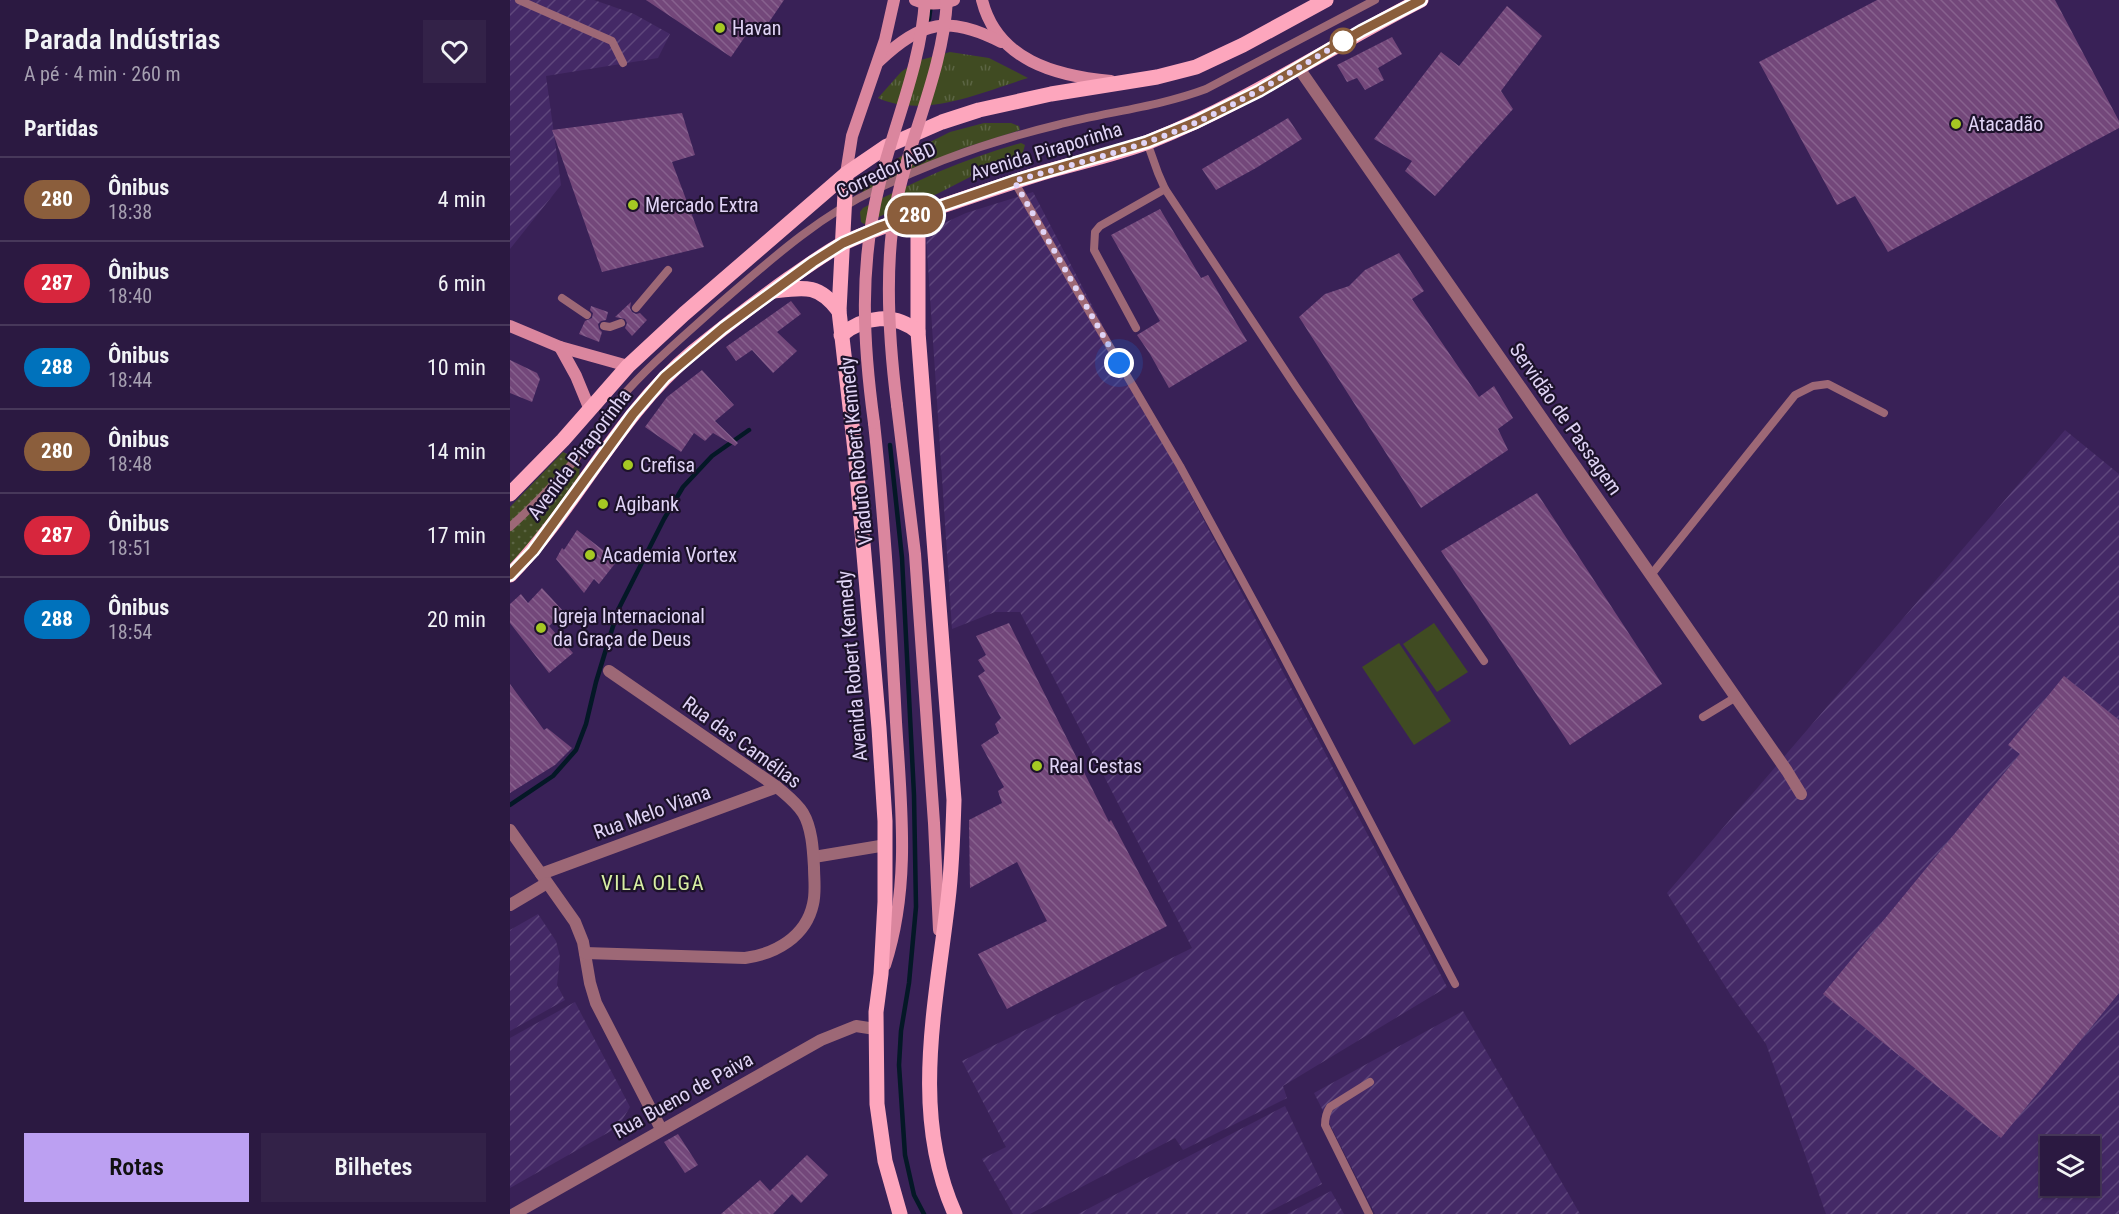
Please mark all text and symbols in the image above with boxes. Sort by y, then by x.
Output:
place label: Havan [732,16,782,40]
button: heart [423,20,486,83]
marker: Havan [713,21,727,35]
text: Parada Indústrias [24,23,220,56]
unlabelled marker [1330,28,1356,54]
text: A pé · 4 min · 260 m [24,62,181,86]
place label: Atacadão [1968,112,2043,136]
text: Partidas [24,116,98,141]
street label: Avenida Piraporinha [967,116,1125,186]
marker: Atacadão [1949,117,1963,131]
street label: Corredor ABD [832,136,940,204]
text: Ônibus [108,175,169,200]
text: 280 [41,187,73,211]
text: 4 min [438,187,486,212]
place label: Mercado Extra [645,193,759,217]
line badge: 280 [880,196,950,234]
marker: Mercado Extra [626,198,640,212]
text: 18:38 [108,200,152,224]
text: 280 [899,203,931,227]
text: Ônibus [108,259,169,284]
text: 287 [41,271,73,295]
text: 6 min [438,271,486,296]
text: 18:40 [108,284,152,308]
street label: Servidão de Passagem [1505,338,1627,500]
text: Ônibus [108,343,169,368]
your location [1104,348,1134,378]
text: 288 [41,355,73,379]
text: 10 min [427,355,486,380]
street label: Viaduto Robert Kennedy [834,356,878,546]
text: 18:44 [108,368,152,392]
street label: Avenida Piraporinha [522,384,636,524]
text: Ônibus [108,427,169,452]
text: 280 [41,439,73,463]
text: 14 min [427,439,486,464]
text: 18:48 [108,452,152,476]
place label: Crefisa [640,453,695,477]
marker: Crefisa [621,458,635,472]
place label: Agibank [615,492,679,516]
marker: Agibank [596,497,610,511]
text: Ônibus [108,511,169,536]
text: 287 [41,523,73,547]
text: 17 min [427,523,486,548]
text: 18:51 [108,536,152,560]
place label: Academia Vortex [602,543,737,567]
marker: Academia Vortex [583,548,597,562]
street label: Avenida Robert Kennedy [832,570,872,762]
text: Ônibus [108,595,169,620]
place label: Igreja Internacional da Graça de Deus [553,604,705,651]
text: 288 [41,607,73,631]
text: 20 min [427,607,486,632]
text: 18:54 [108,620,152,644]
marker: Igreja Internacional da Graça de Deus [534,621,548,635]
street label: Rua das Camélias [678,691,806,793]
place label: Real Cestas [1049,754,1142,778]
marker: Real Cestas [1030,759,1044,773]
street label: Rua Melo Viana [590,780,714,844]
district label: VILA OLGA [601,871,705,895]
street label: Rua Bueno de Paiva [609,1047,757,1143]
button: Rotas [24,1133,249,1202]
button: Bilhetes [261,1133,486,1202]
map controls [2040,1136,2100,1196]
button: layers [2040,1136,2100,1196]

